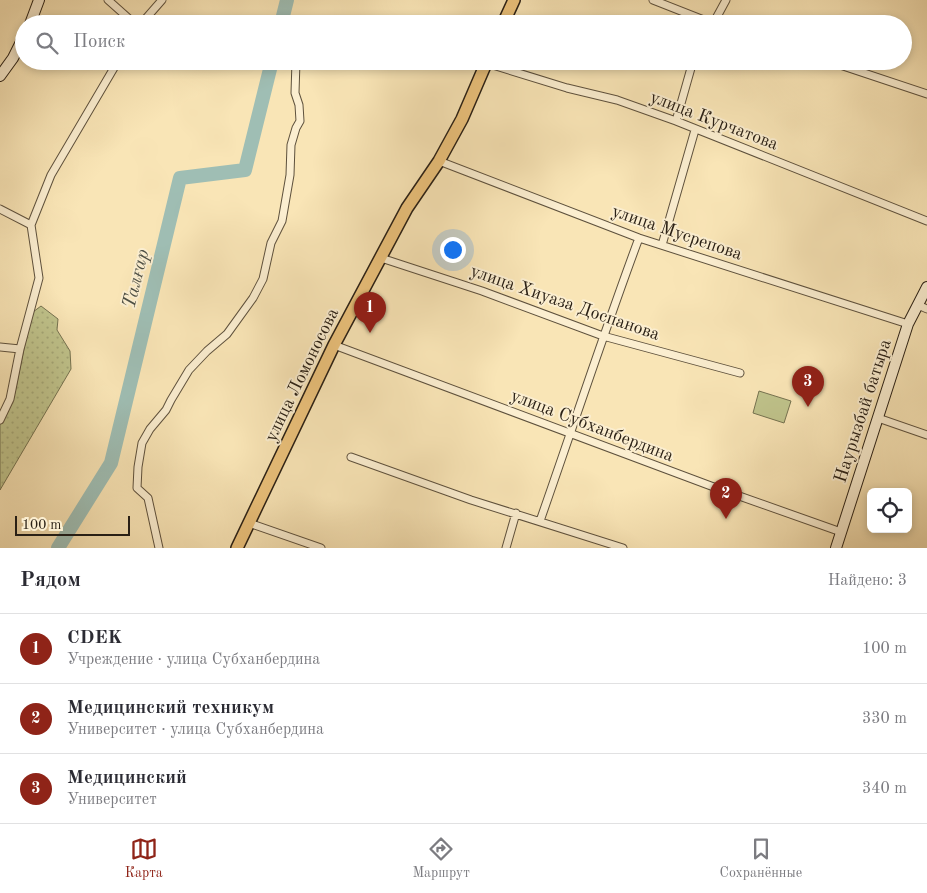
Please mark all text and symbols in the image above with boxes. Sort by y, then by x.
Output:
search box [15,15,912,70]
icon: search [33,29,61,57]
text: Поиск [73,33,125,52]
street label: улица Курчатова [647,88,781,154]
street label: улица Мусрепова [609,202,745,264]
your location [440,237,466,263]
water label: Талғар [120,247,154,311]
street label: улица Хиуаза Доспанова [468,262,662,344]
pin: 1 [354,292,386,333]
street label: улица Ломоносова [262,305,342,445]
street label: Наурызбай батыра [831,337,895,485]
pin: 3 [792,366,824,407]
street label: улица Субханбердина [508,387,676,465]
pin: 2 [710,478,742,519]
map controls [867,488,912,533]
button: locate [867,488,912,533]
scale bar [15,513,130,536]
text: 100 m [22,518,61,532]
text: Рядом [20,570,81,591]
text: Найдено: 3 [828,573,907,589]
text: CDEK [67,629,122,648]
text: 1 [31,641,41,657]
text: 100 m [862,641,907,657]
text: Учреждение · улица Субханбердина [67,652,320,668]
text: Медицинский техникум [67,699,274,718]
text: 2 [31,711,41,727]
text: 330 m [862,711,907,727]
text: Университет · улица Субханбердина [67,722,324,738]
text: Медицинский [67,769,187,788]
text: 3 [31,781,41,797]
text: 340 m [862,781,907,797]
text: Университет [67,792,157,808]
tab: Карта [125,835,163,882]
tab: Маршрут [412,835,470,882]
tab: Сохранённые [720,835,802,882]

